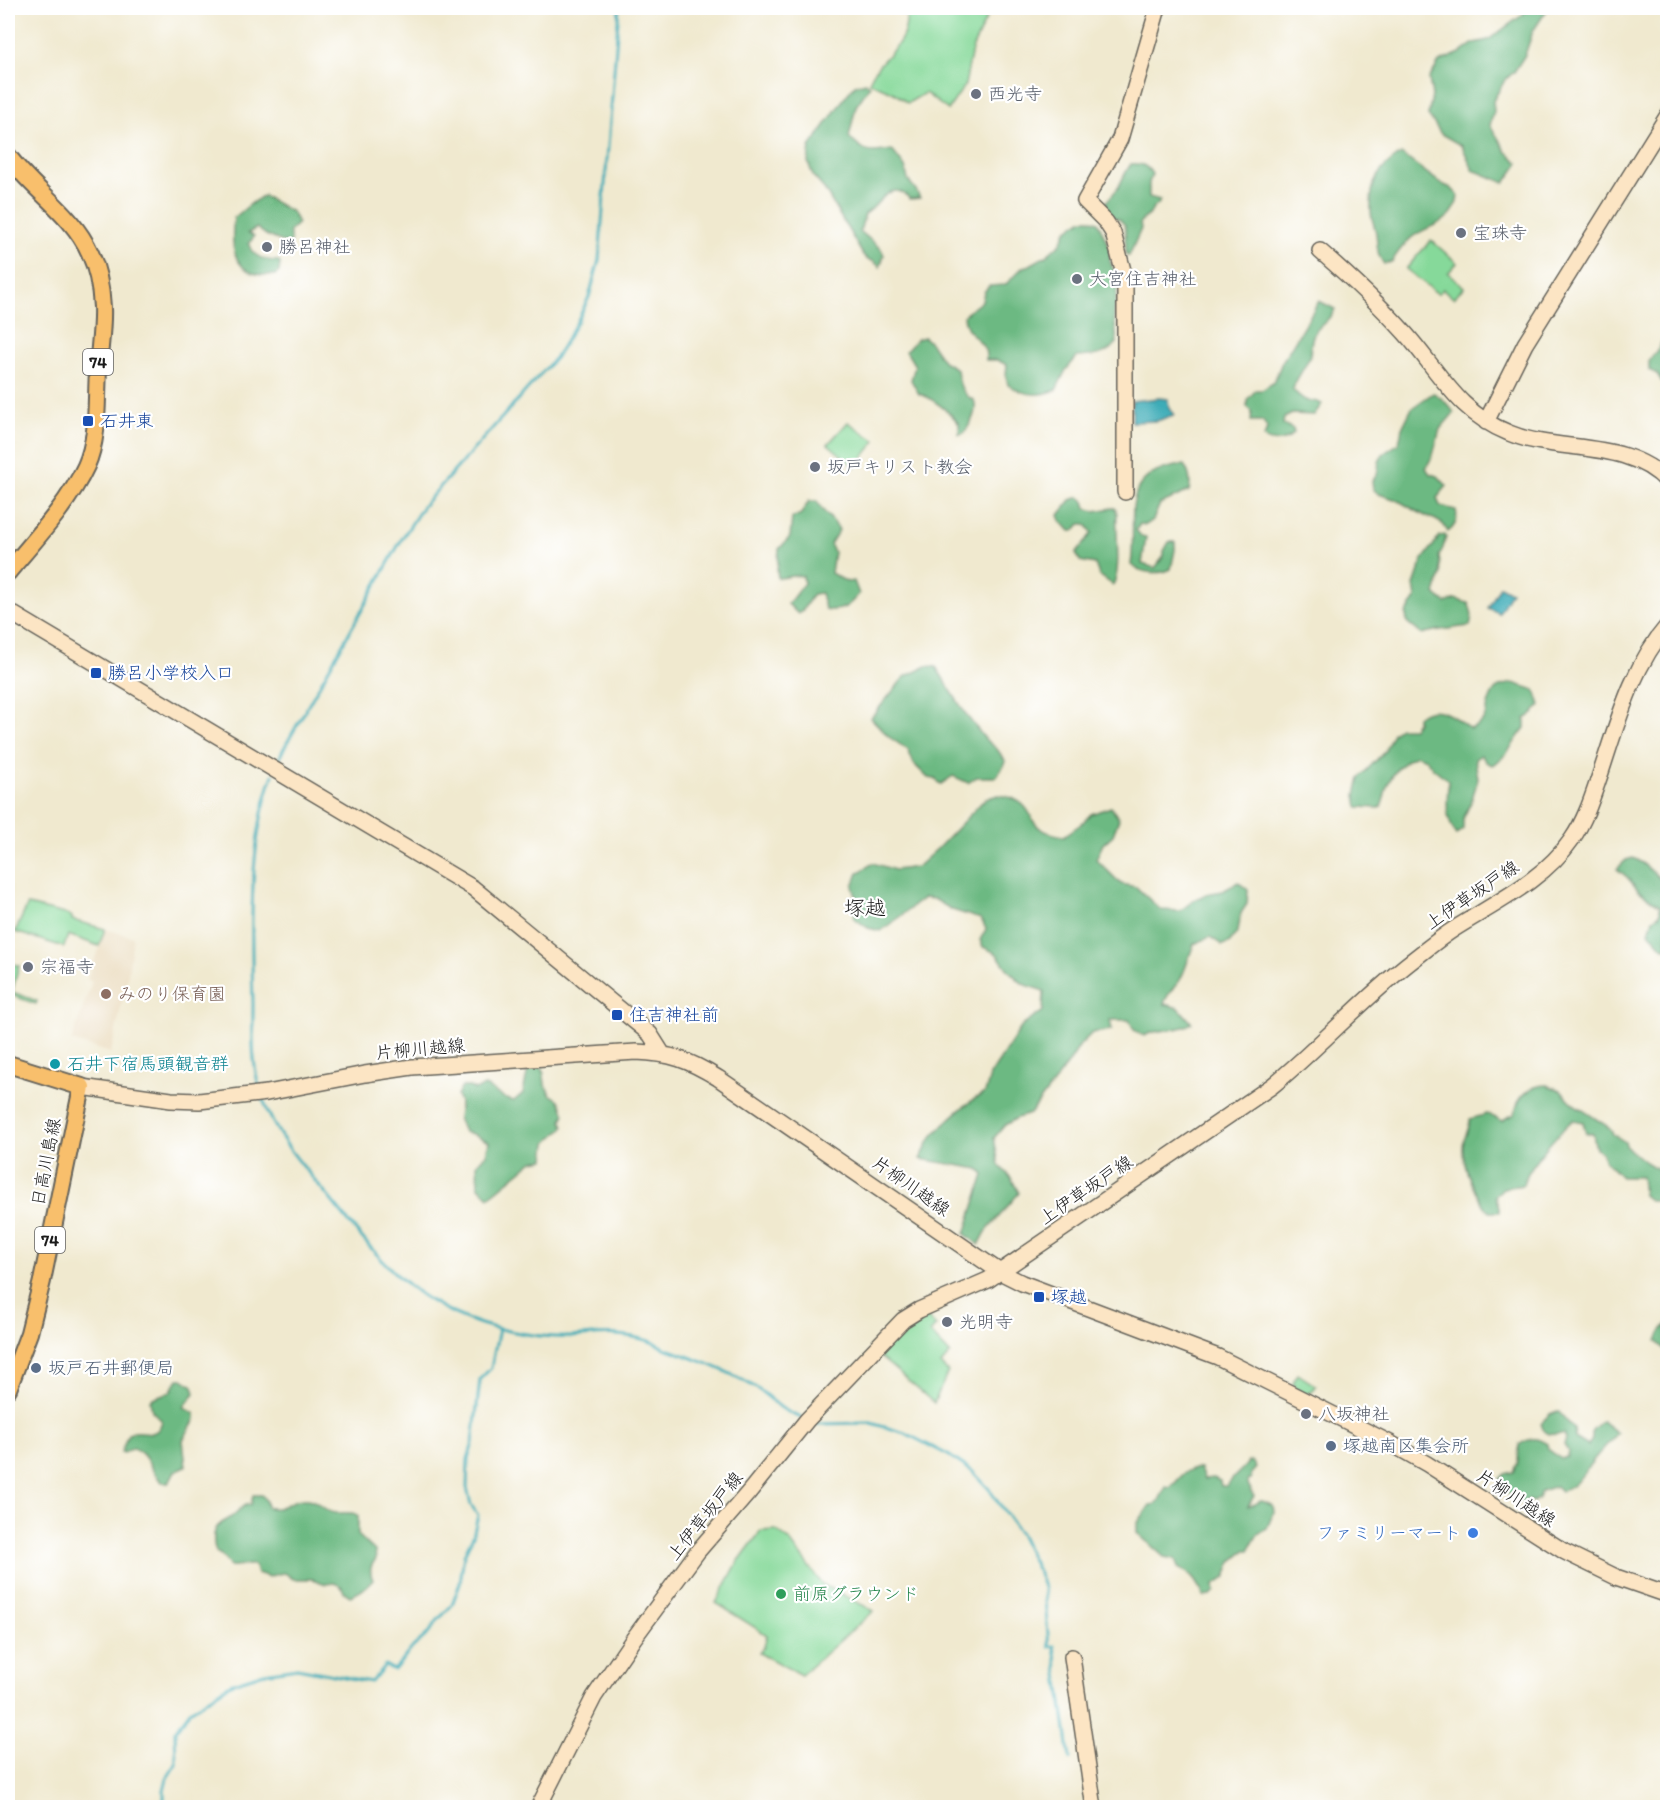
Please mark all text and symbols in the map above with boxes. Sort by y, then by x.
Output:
place label: 西光寺 [988,83,1042,105]
marker: 西光寺 [969,87,983,101]
place label: 宝珠寺 [1473,222,1527,244]
marker: 宝珠寺 [1454,226,1468,240]
place label: 勝呂神社 [279,236,351,258]
marker: 勝呂神社 [260,240,274,254]
place label: 大宮住吉神社 [1089,268,1197,290]
marker: 大宮住吉神社 [1070,272,1084,286]
road number: 74 [83,349,113,375]
place label: 石井東 [100,410,154,432]
marker: 石井東 [81,414,95,428]
place label: 坂戸キリスト教会 [827,456,972,478]
marker: 坂戸キリスト教会 [808,460,822,474]
place label: 勝呂小学校入口 [108,662,234,684]
marker: 勝呂小学校入口 [89,666,103,680]
street label: 上伊草坂戸線 [1421,856,1523,934]
district label: 塚越 [844,895,886,920]
place label: 宗福寺 [40,956,94,978]
marker: 宗福寺 [21,960,35,974]
place label: みのり保育園 [118,983,226,1005]
marker: みのり保育園 [99,987,113,1001]
place label: 住吉神社前 [629,1004,719,1026]
marker: 住吉神社前 [610,1008,624,1022]
street label: 片柳川越線 [374,1034,466,1064]
place label: 石井下宿馬頭観音群 [67,1053,229,1075]
marker: 石井下宿馬頭観音群 [48,1057,62,1071]
street label: 日高川島線 [27,1116,65,1208]
street label: 片柳川越線 [868,1151,954,1221]
street label: 上伊草坂戸線 [1035,1151,1137,1229]
road number: 74 [35,1227,65,1253]
place label: 塚越 [1051,1286,1087,1308]
marker: 塚越 [1032,1290,1046,1304]
place label: 光明寺 [959,1311,1013,1333]
marker: 光明寺 [940,1315,954,1329]
place label: 坂戸石井郵便局 [48,1357,174,1379]
marker: 坂戸石井郵便局 [29,1361,43,1375]
place label: 八坂神社 [1318,1403,1390,1425]
marker: 八坂神社 [1299,1407,1313,1421]
place label: 塚越南区集会所 [1343,1435,1469,1457]
marker: 塚越南区集会所 [1324,1439,1338,1453]
street label: 片柳川越線 [1472,1464,1560,1532]
street label: 上伊草坂戸線 [662,1467,748,1565]
place label: ファミリーマート [1317,1522,1461,1544]
marker: ファミリーマート [1466,1526,1480,1540]
place label: 前原グラウンド [793,1583,919,1605]
marker: 前原グラウンド [774,1587,788,1601]

